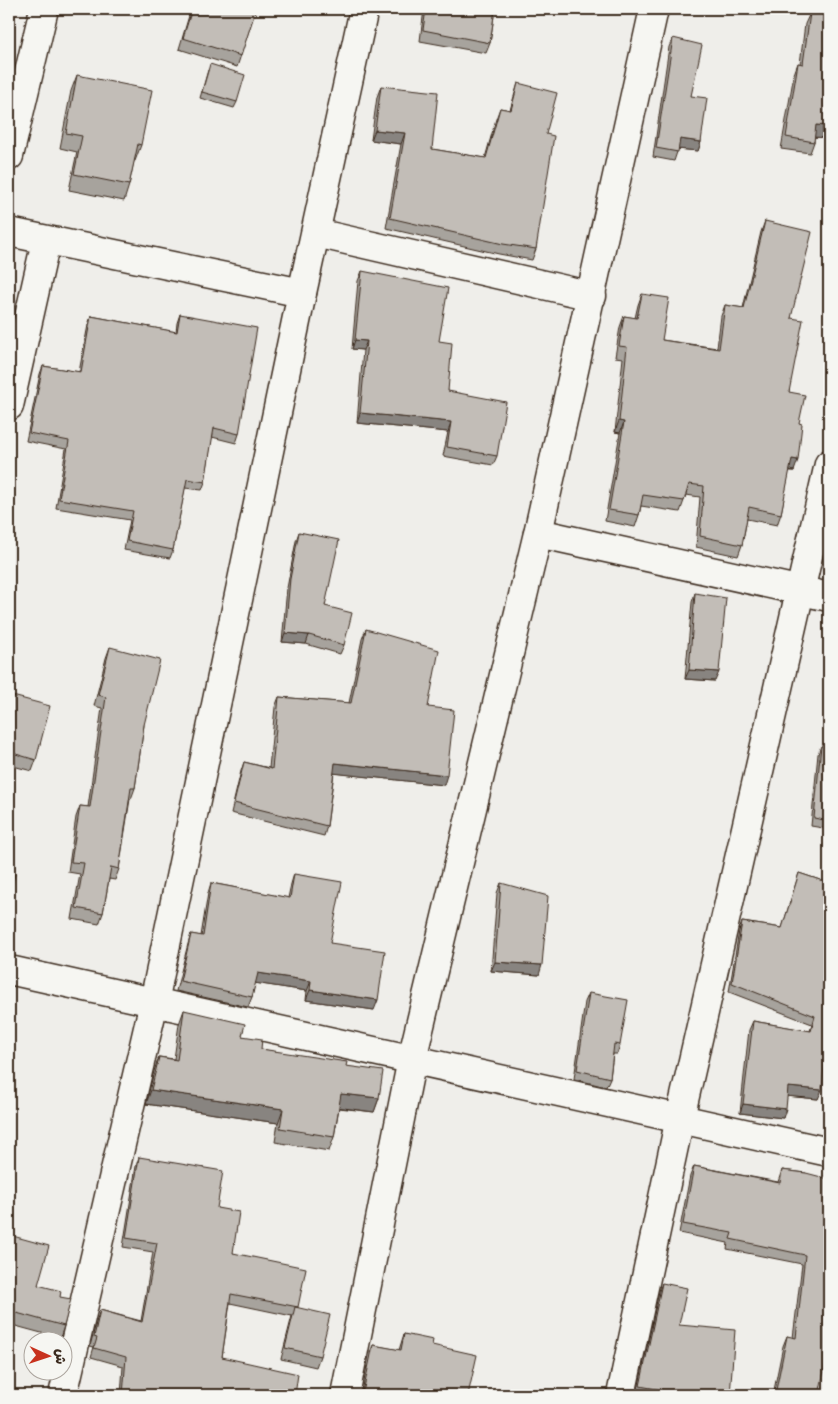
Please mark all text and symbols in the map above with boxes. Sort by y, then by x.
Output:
north arrow [22,1332,72,1382]
text: ش [49,1348,70,1365]

